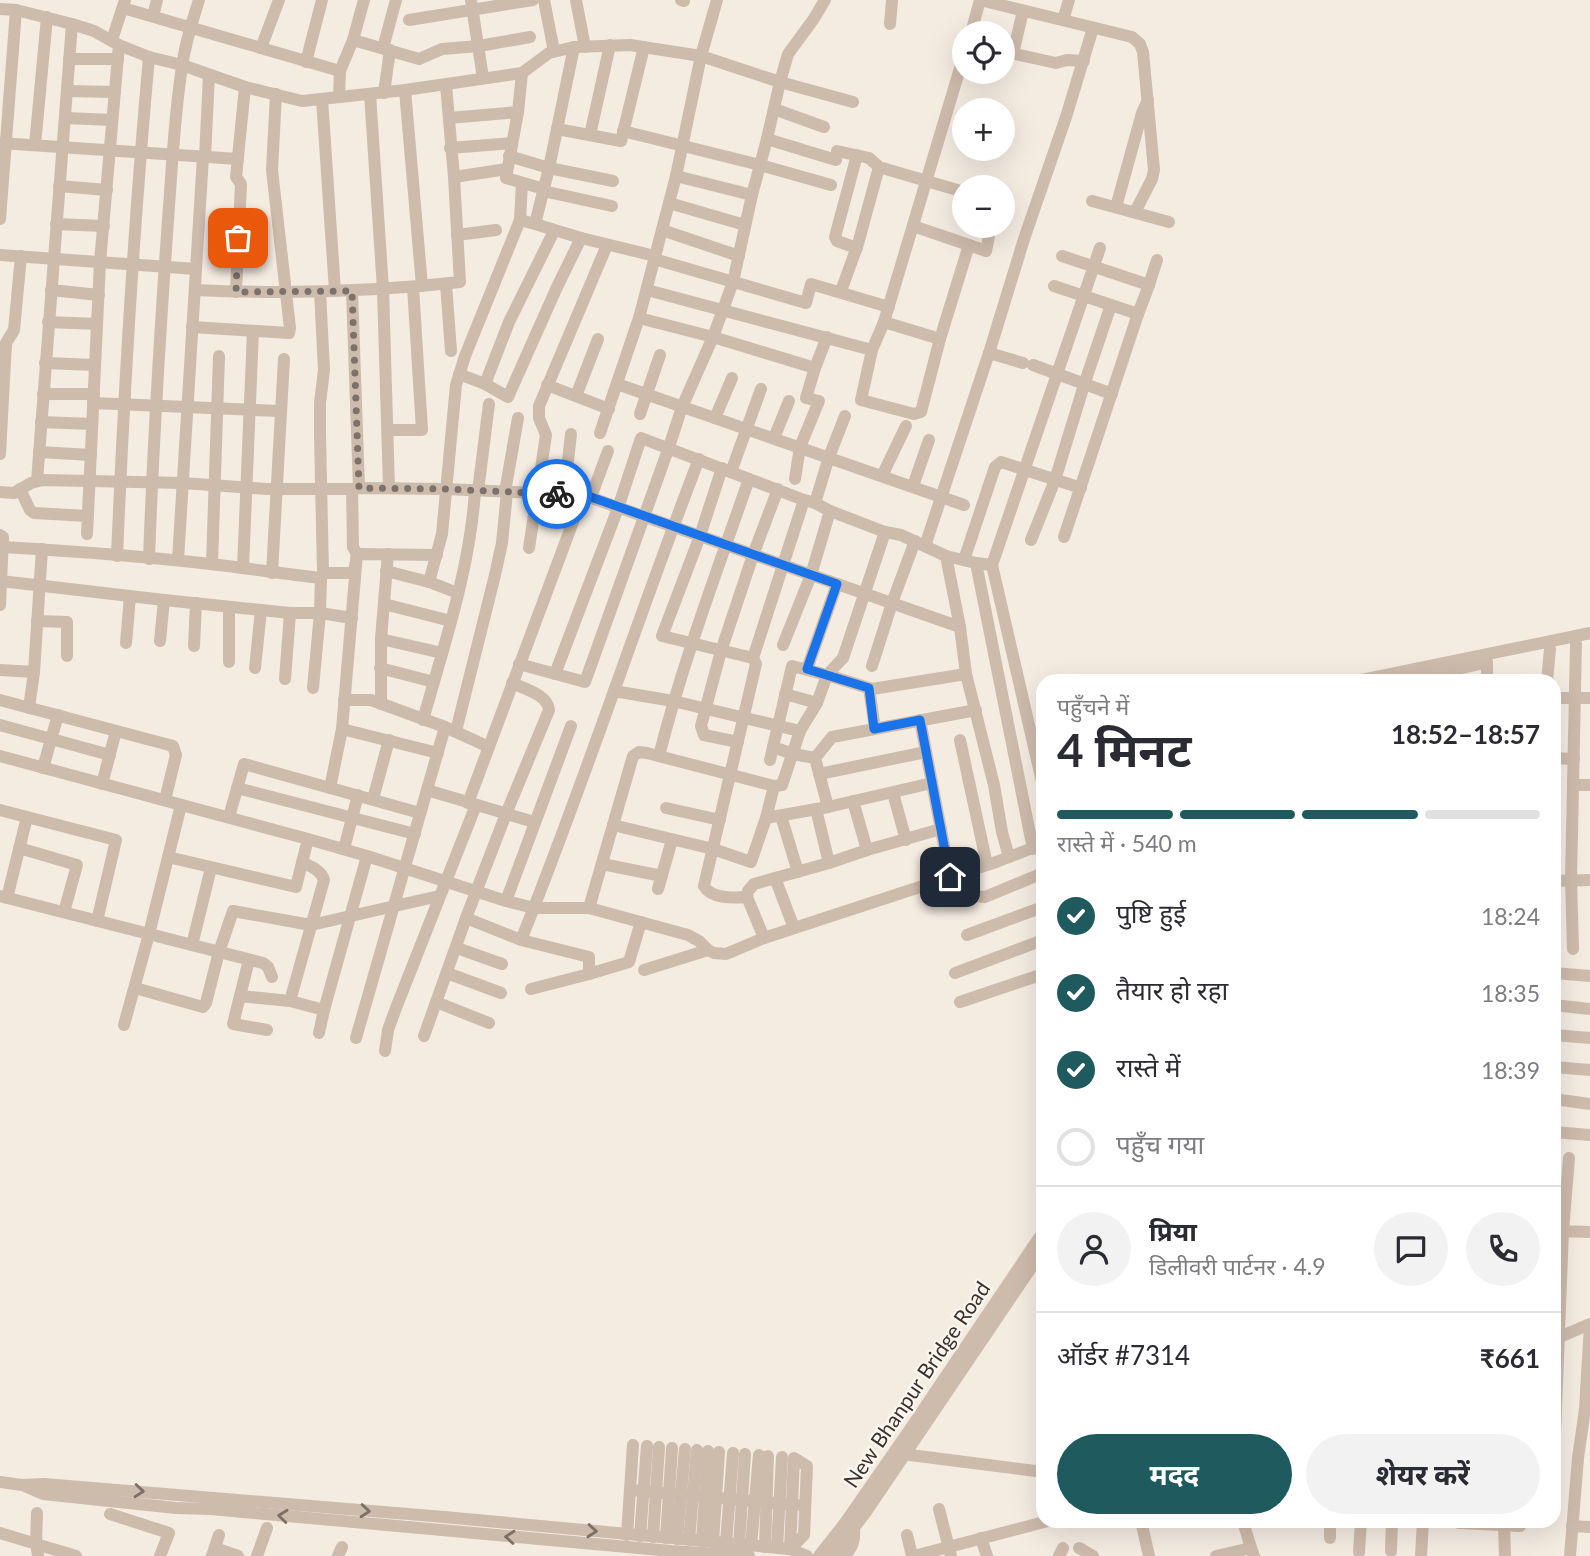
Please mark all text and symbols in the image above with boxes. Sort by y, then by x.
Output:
map controls [952,21,1015,238]
button: locate [952,21,1015,84]
button: + [952,98,1015,161]
button: − [952,175,1015,238]
pin [208,208,268,268]
icon: bag [219,219,257,257]
courier [522,459,592,529]
icon: bike [538,475,576,513]
text: पहुँचने में [1057,692,1129,720]
text: 18:52–18:57 [1391,718,1540,750]
text: 4 मिनट [1057,722,1191,777]
text: रास्ते में · 540 m [1057,829,1197,857]
pin [920,847,980,907]
icon: home [931,858,969,896]
icon: check [1057,897,1095,935]
text: पुष्टि हुई [1116,897,1186,929]
text: 18:24 [1481,902,1540,930]
icon: check [1057,974,1095,1012]
text: तैयार हो रहा [1116,974,1228,1006]
text: 18:35 [1481,979,1540,1007]
icon: check [1057,1051,1095,1089]
text: रास्ते में [1116,1051,1181,1083]
text: 18:39 [1481,1056,1540,1084]
text: पहुँच गया [1116,1128,1204,1160]
button: person [1057,1212,1131,1286]
button: chat [1374,1212,1448,1286]
button: phone [1466,1212,1540,1286]
text: प्रिया [1149,1215,1197,1247]
text: डिलीवरी पार्टनर · 4.9 [1149,1252,1326,1280]
street label: New Bhanpur Bridge Road [838,1276,994,1492]
text: ऑर्डर #7314 [1057,1339,1190,1371]
text: ₹661 [1480,1342,1540,1374]
button: मदद [1057,1434,1292,1514]
button: शेयर करें [1306,1434,1540,1514]
one-way arrow [133,1483,144,1498]
one-way arrow [360,1503,371,1518]
one-way arrow [277,1509,288,1524]
one-way arrow [587,1523,598,1538]
one-way arrow [504,1529,516,1544]

